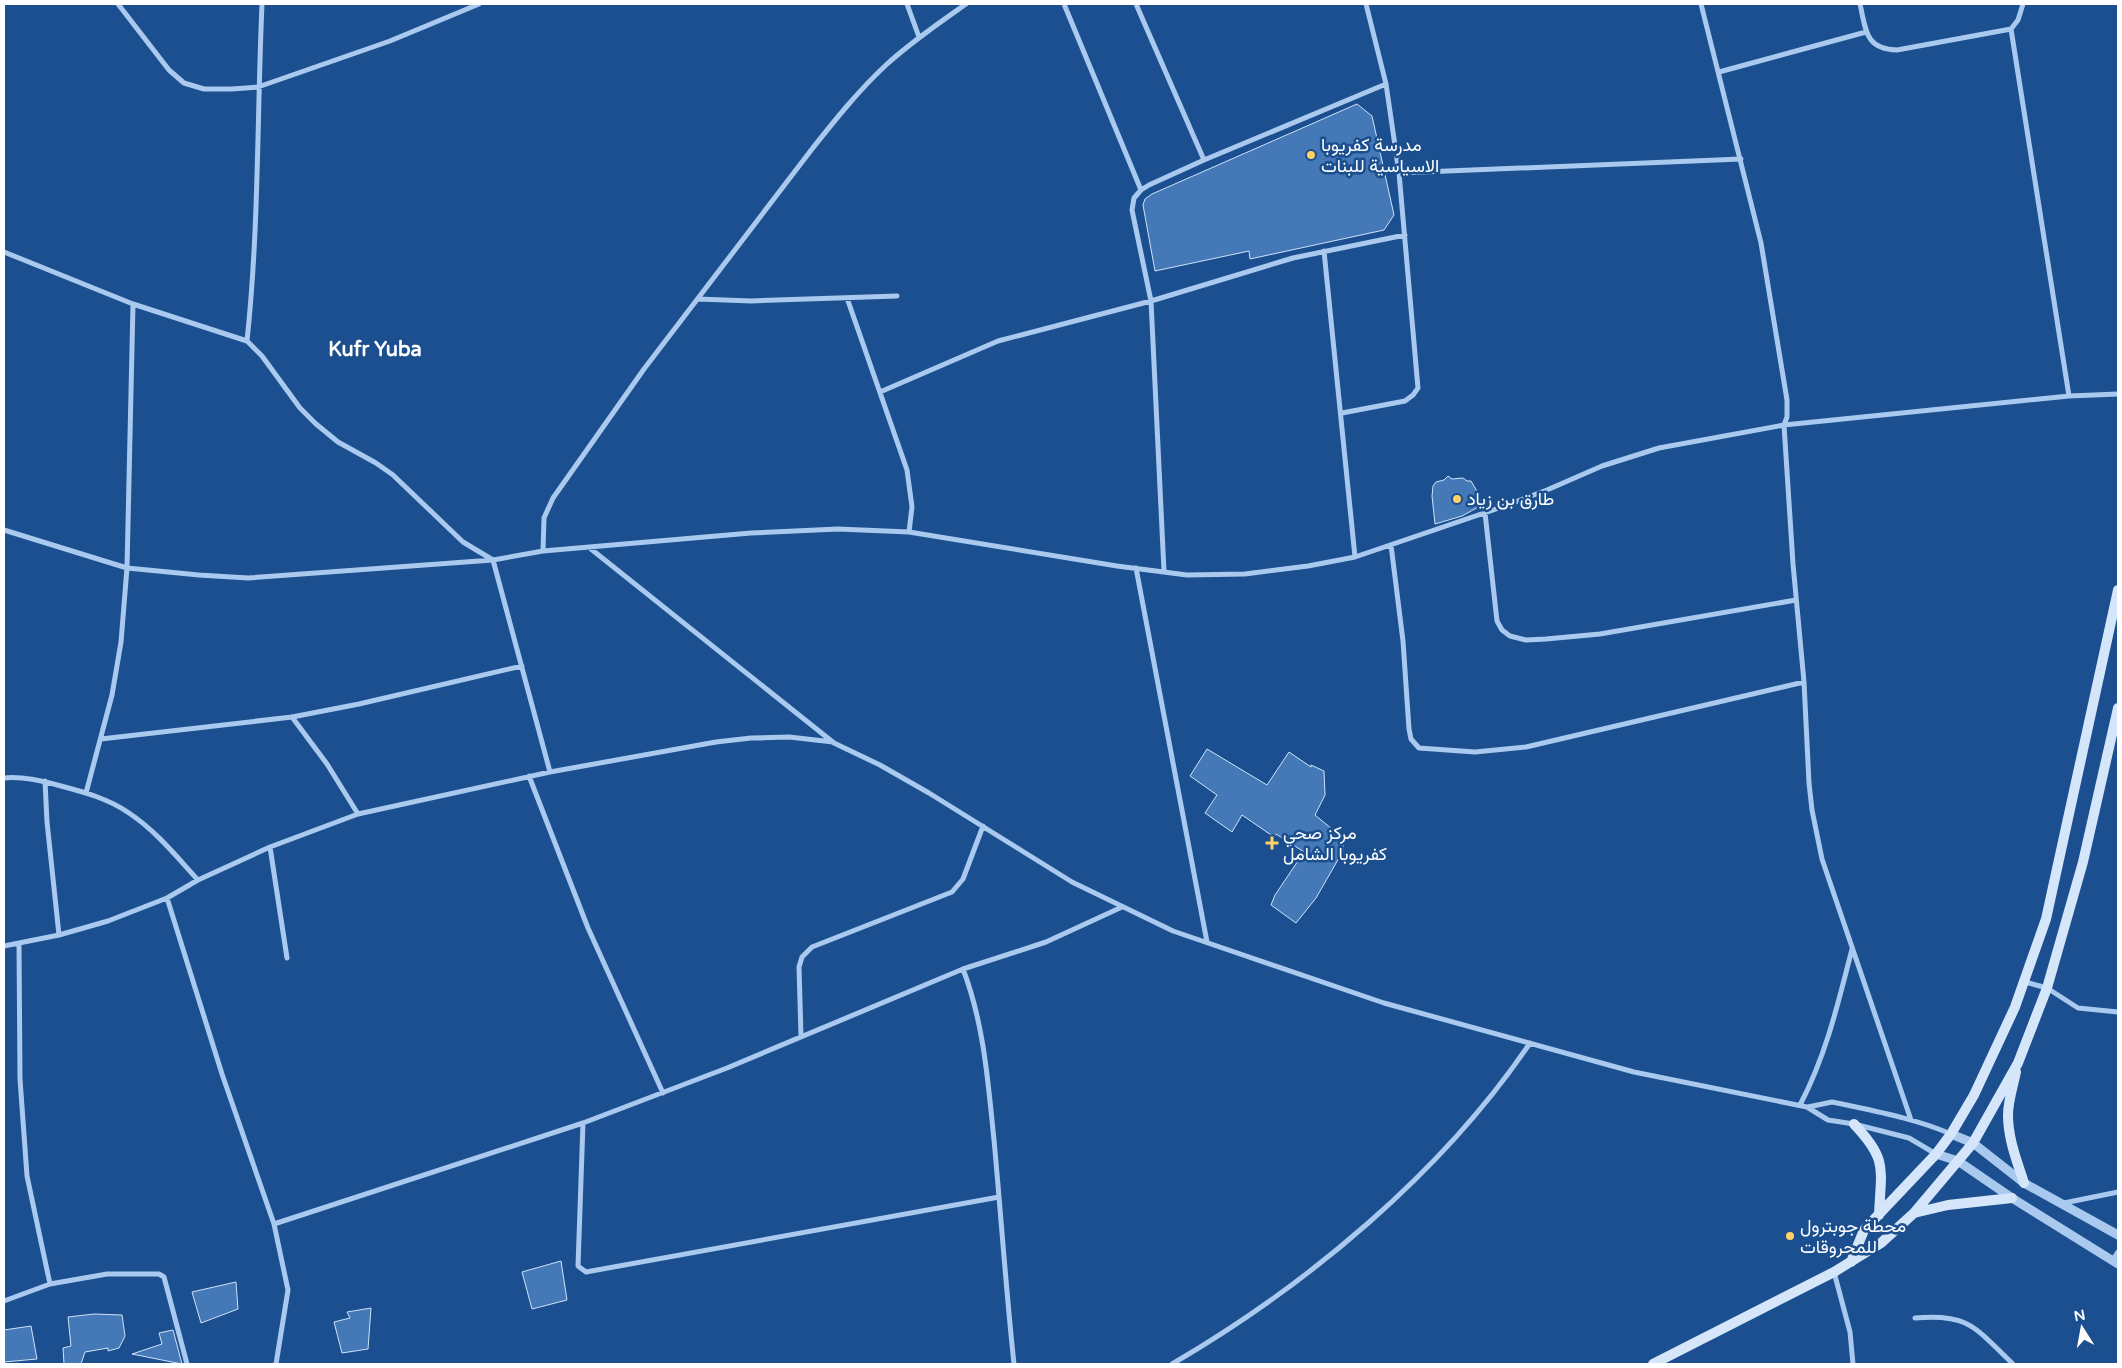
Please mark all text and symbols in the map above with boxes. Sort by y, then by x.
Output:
place label: مدرسة كفريوبا الاسياسية للبنات [1321,134,1439,177]
marker: مدرسة كفريوبا الاسياسية للبنات [1305,149,1317,161]
district label: Kufr Yuba [328,338,422,362]
place label: طارق بن زياد [1467,488,1554,510]
marker: طارق بن زياد [1451,493,1463,505]
place label: مركز صحي كفريوبا الشامل [1283,822,1387,865]
marker: مركز صحي كفريوبا الشامل [1265,836,1279,850]
place label: محطة جوبترول للمحروقات [1800,1215,1906,1258]
marker: محطة جوبترول للمحروقات [1784,1230,1796,1242]
north arrow [2057,1303,2107,1353]
text: N [2072,1306,2087,1325]

